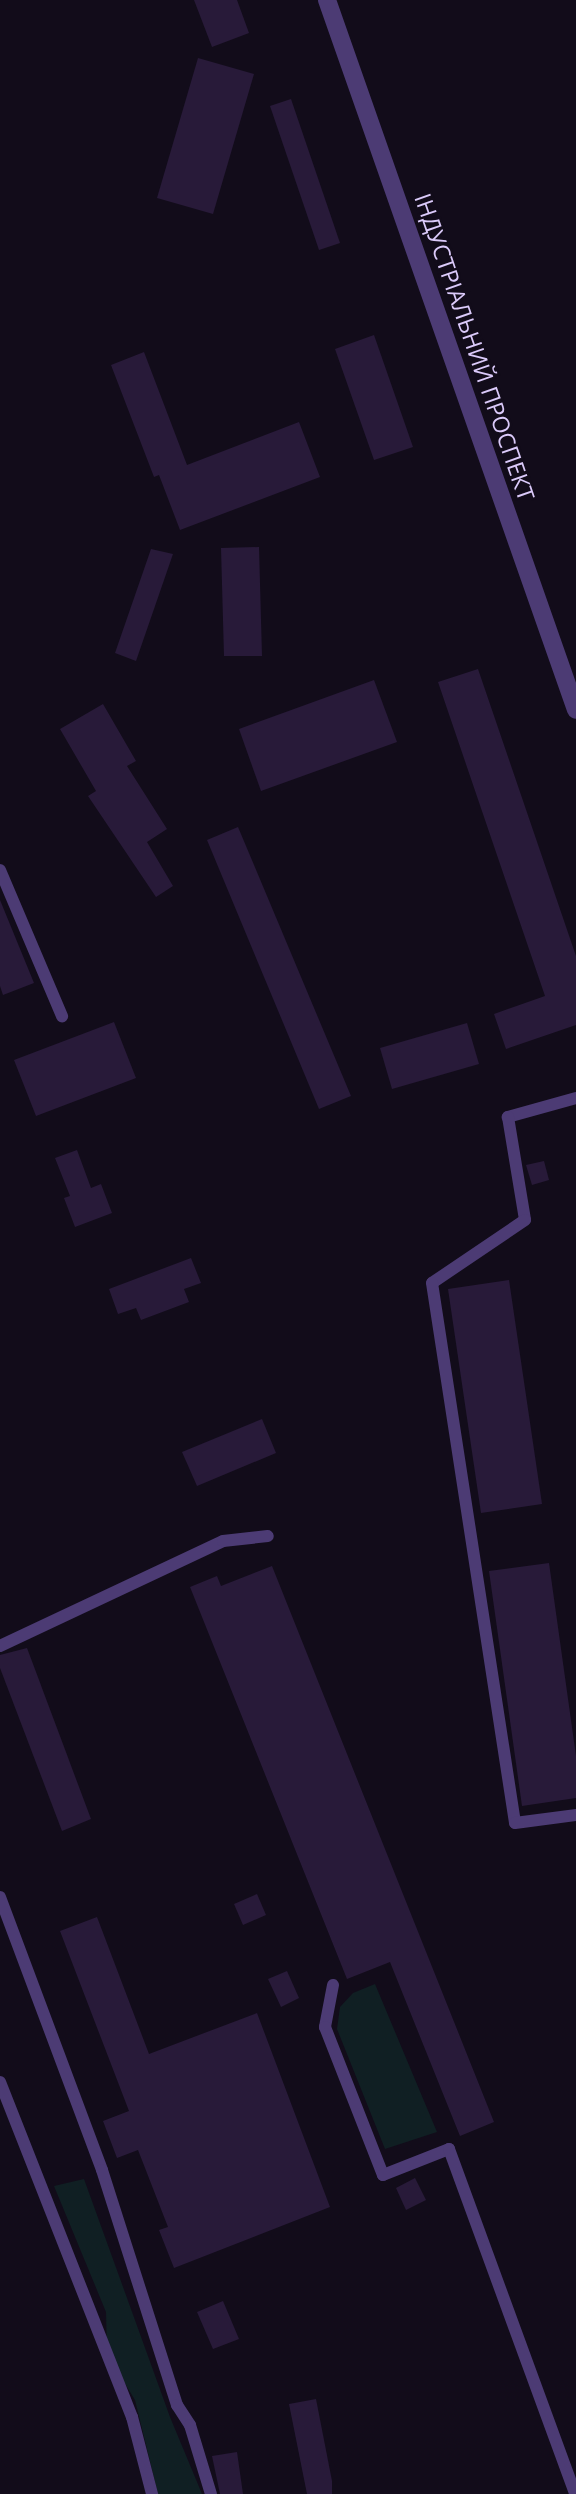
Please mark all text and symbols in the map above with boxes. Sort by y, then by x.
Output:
street label: ІНДУСТРІАЛЬНИЙ ПРОСПЕКТ [409,190,541,504]

